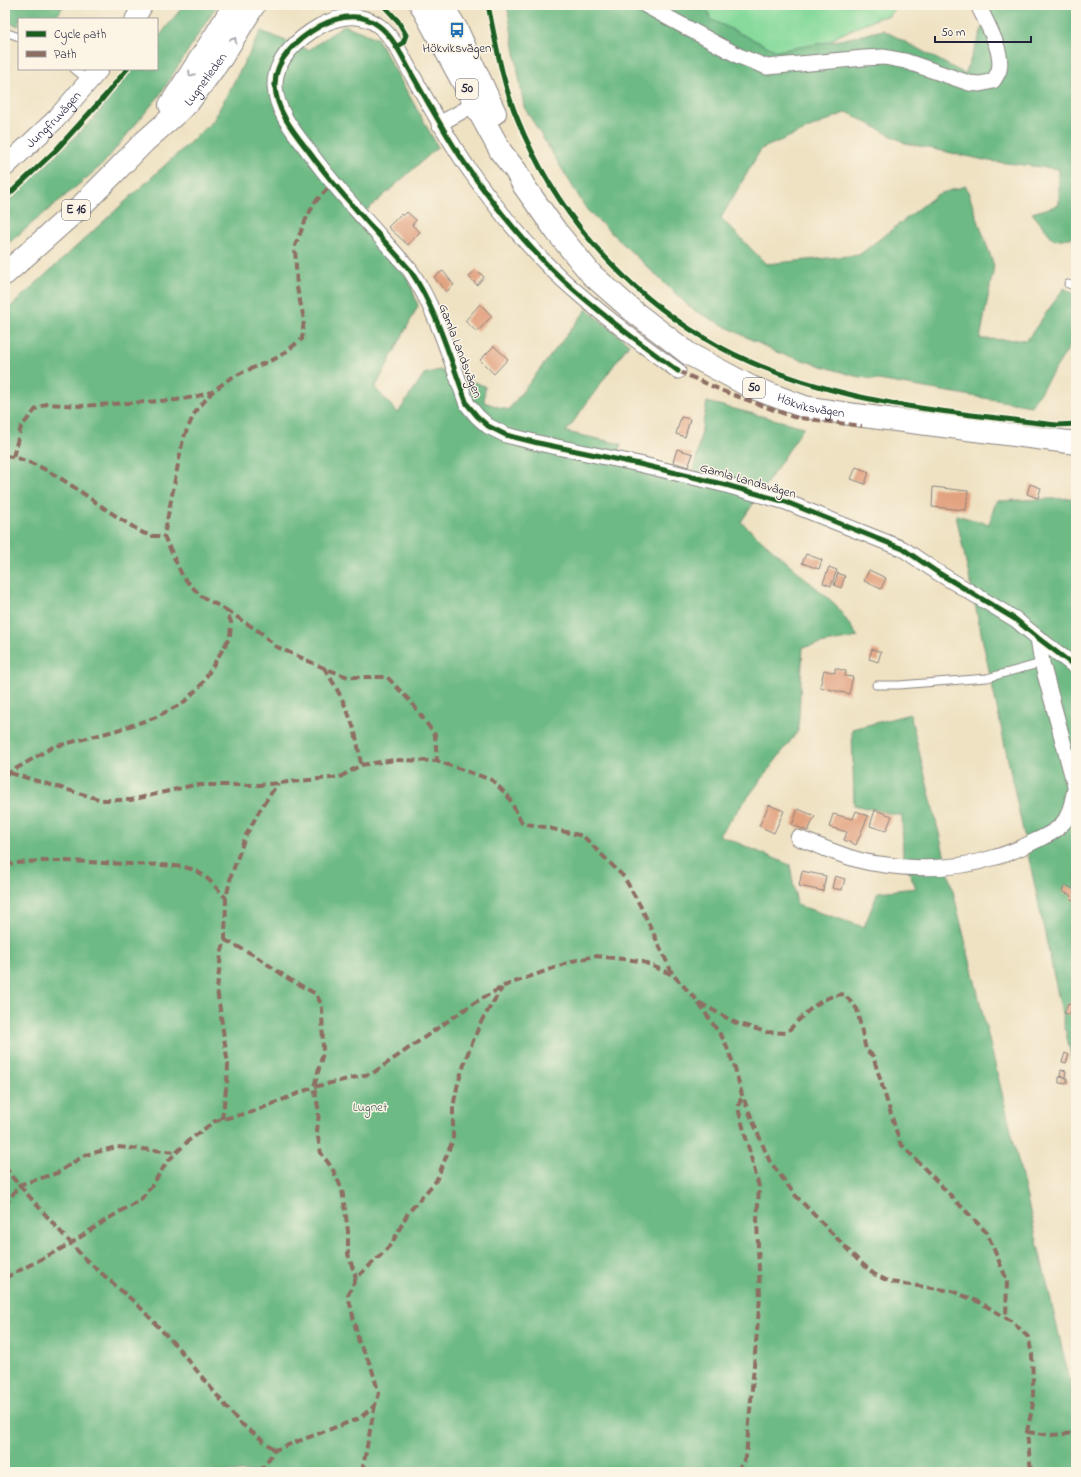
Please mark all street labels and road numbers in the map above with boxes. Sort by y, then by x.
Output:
street label: Lugnetleden [179,49,232,110]
road number: 50 [456,79,478,99]
street label: Jungfruvägen [21,87,86,152]
road number: E 16 [62,200,90,220]
street label: Gamla Landsvägen [432,301,487,401]
road number: 50 [743,378,765,398]
street label: Hökviksvägen [774,388,846,423]
street label: Gamla Landsvägen [697,458,798,505]

